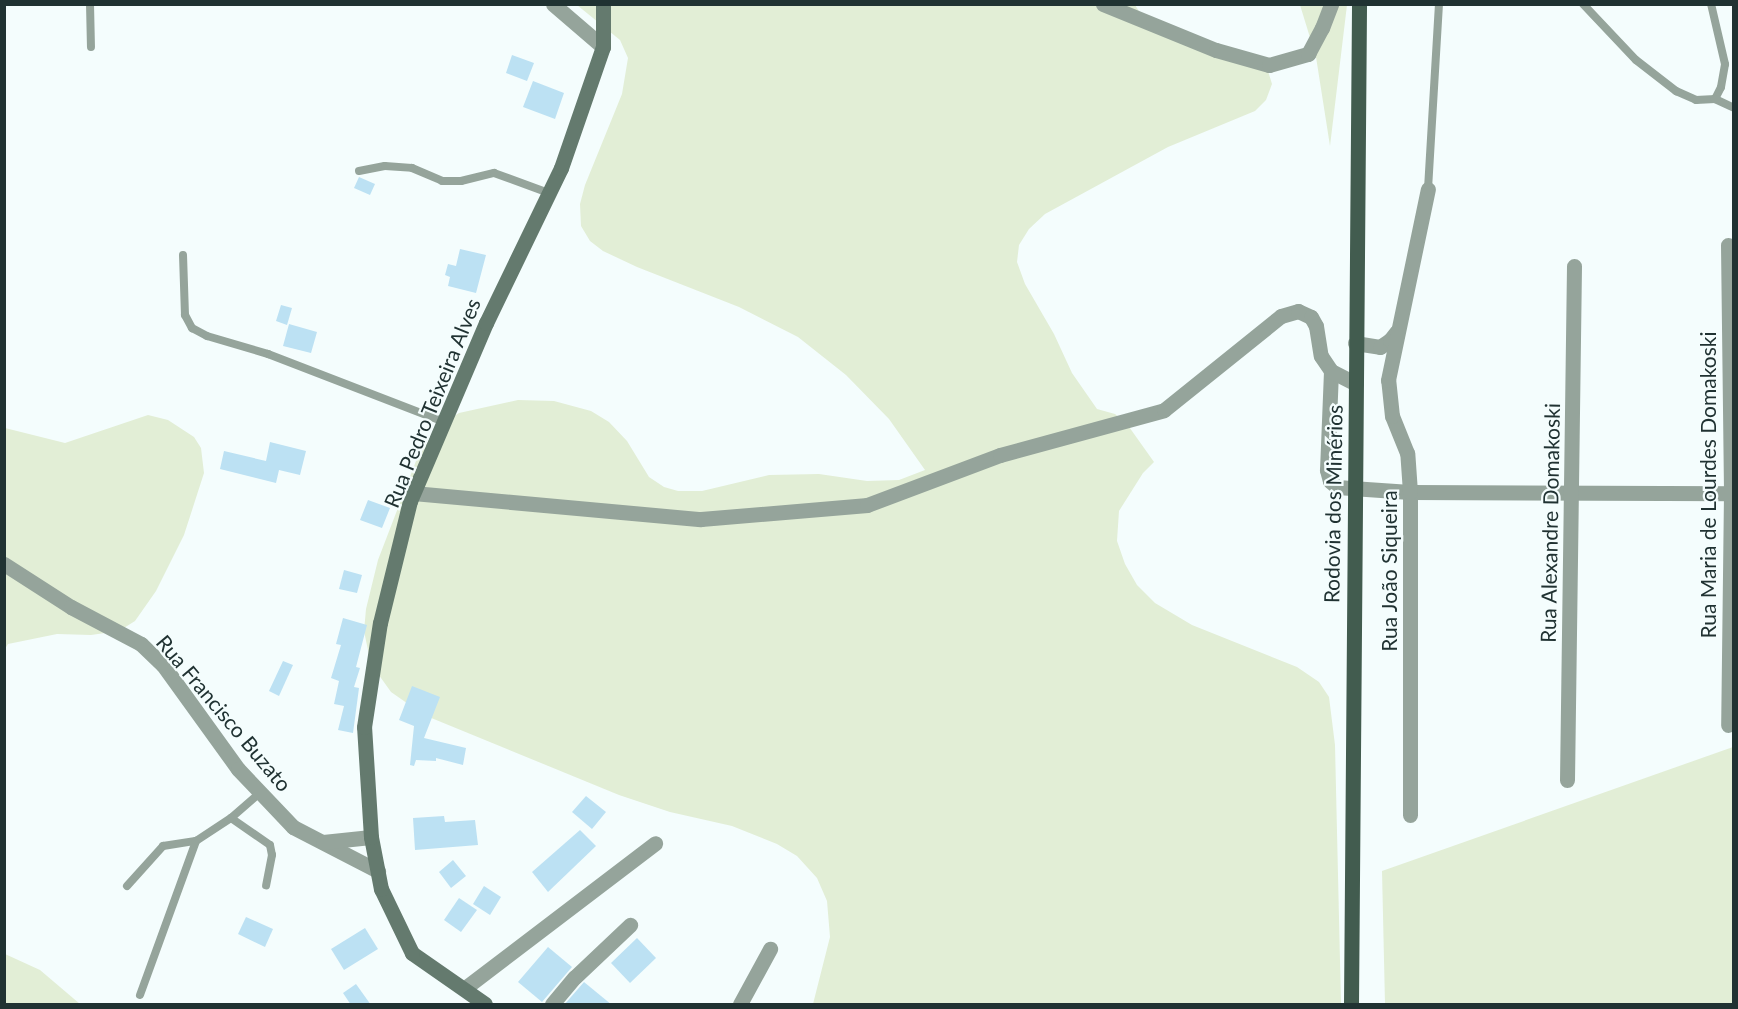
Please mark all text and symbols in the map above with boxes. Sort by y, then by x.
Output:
street label: Rua Pedro Teixeira Alves [378,294,486,512]
street label: Rua Maria de Lourdes Domakoski [1695,332,1721,638]
street label: Rua Alexandre Domakoski [1535,403,1565,643]
street label: Rodovia dos Minérios [1319,405,1347,603]
street label: Rua João Siqueira [1376,490,1402,652]
street label: Rua Francisco Buzato [151,630,297,796]

